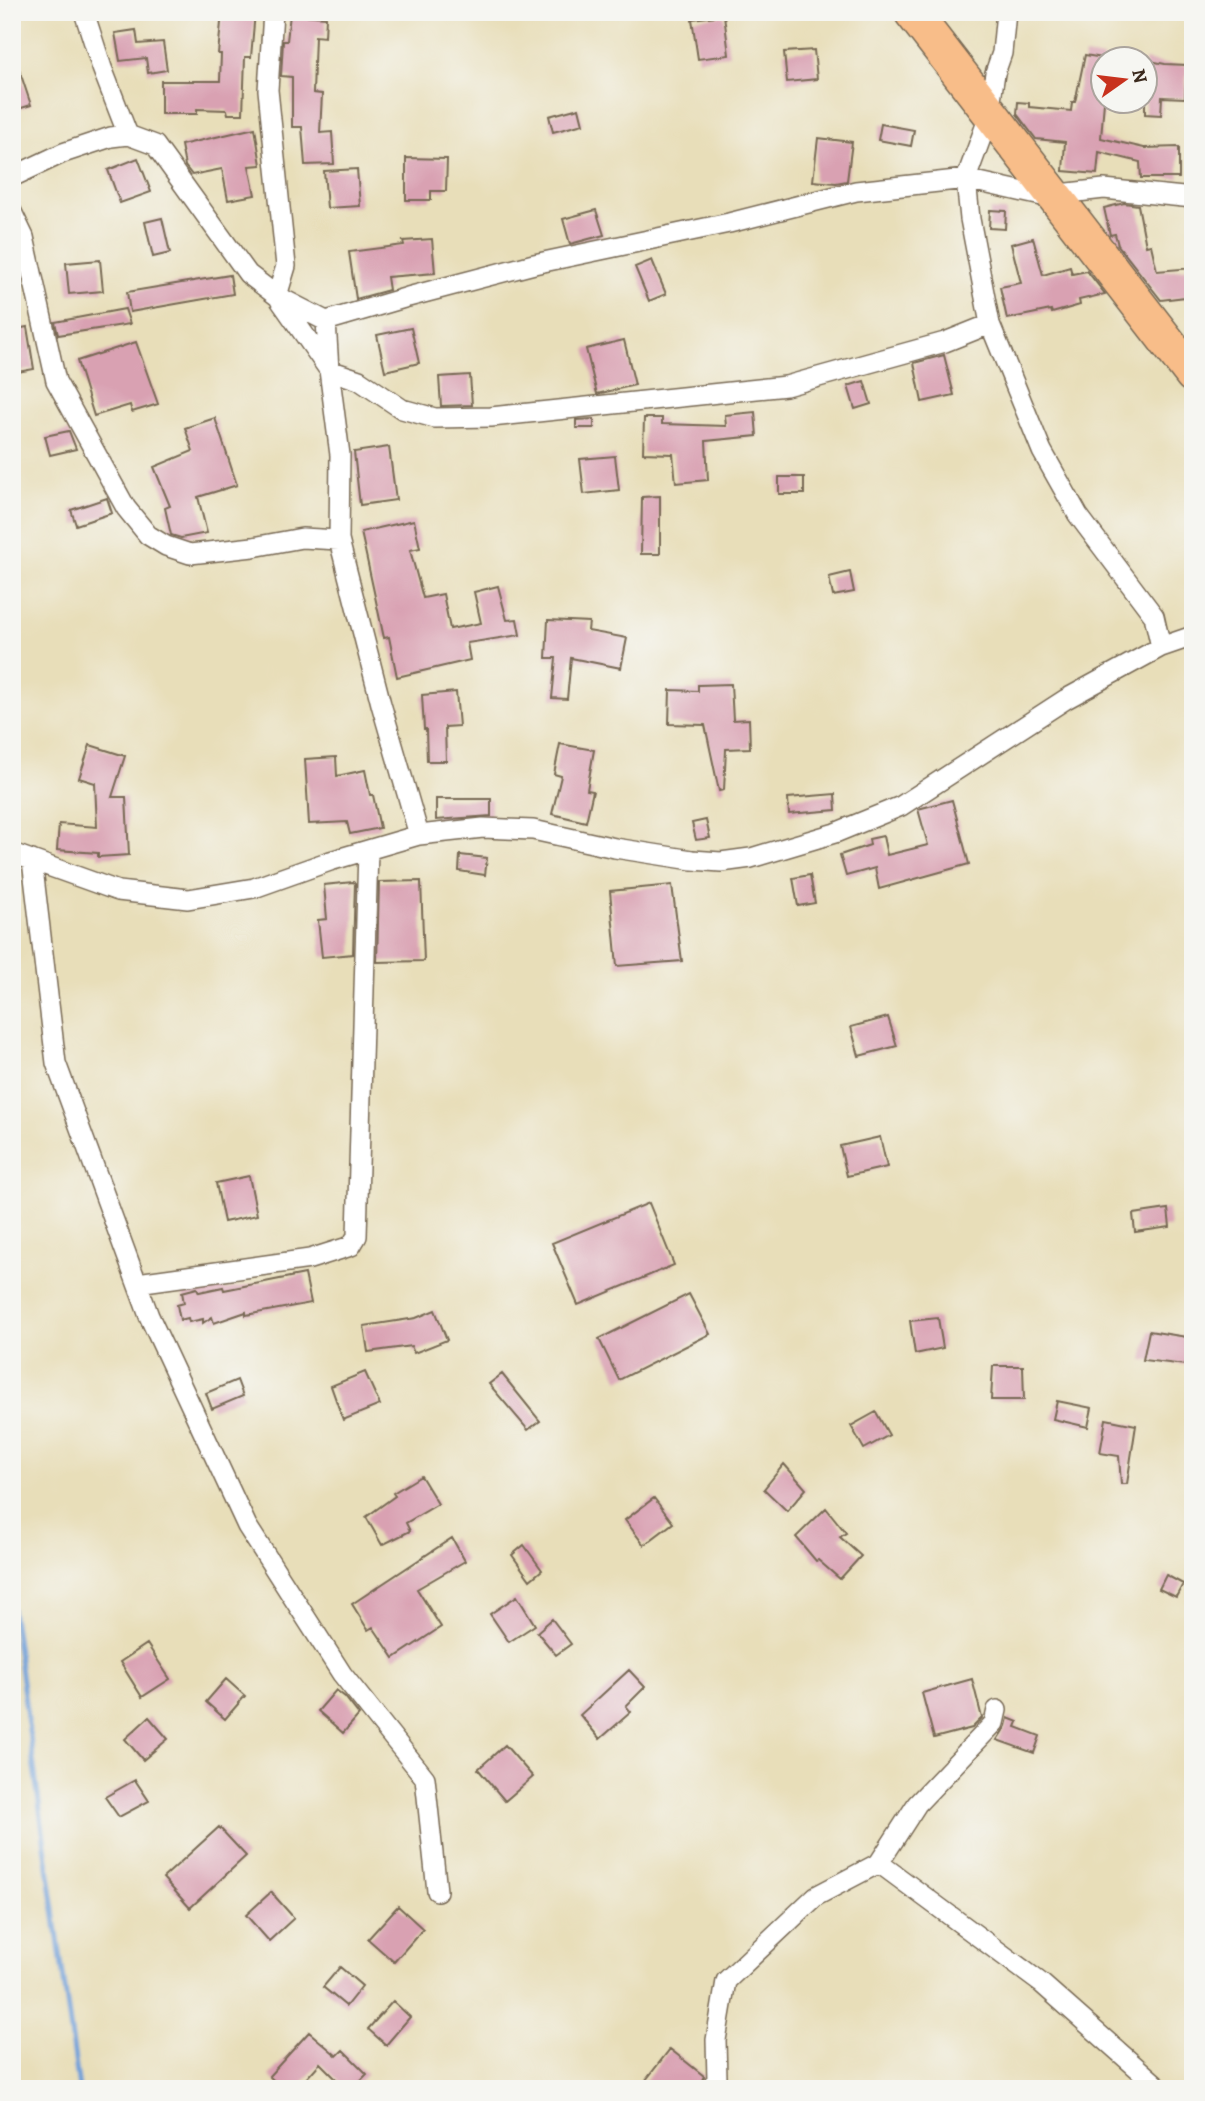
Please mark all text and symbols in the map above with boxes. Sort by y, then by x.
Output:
north arrow [1090,46,1160,116]
text: N [1125,66,1154,86]

